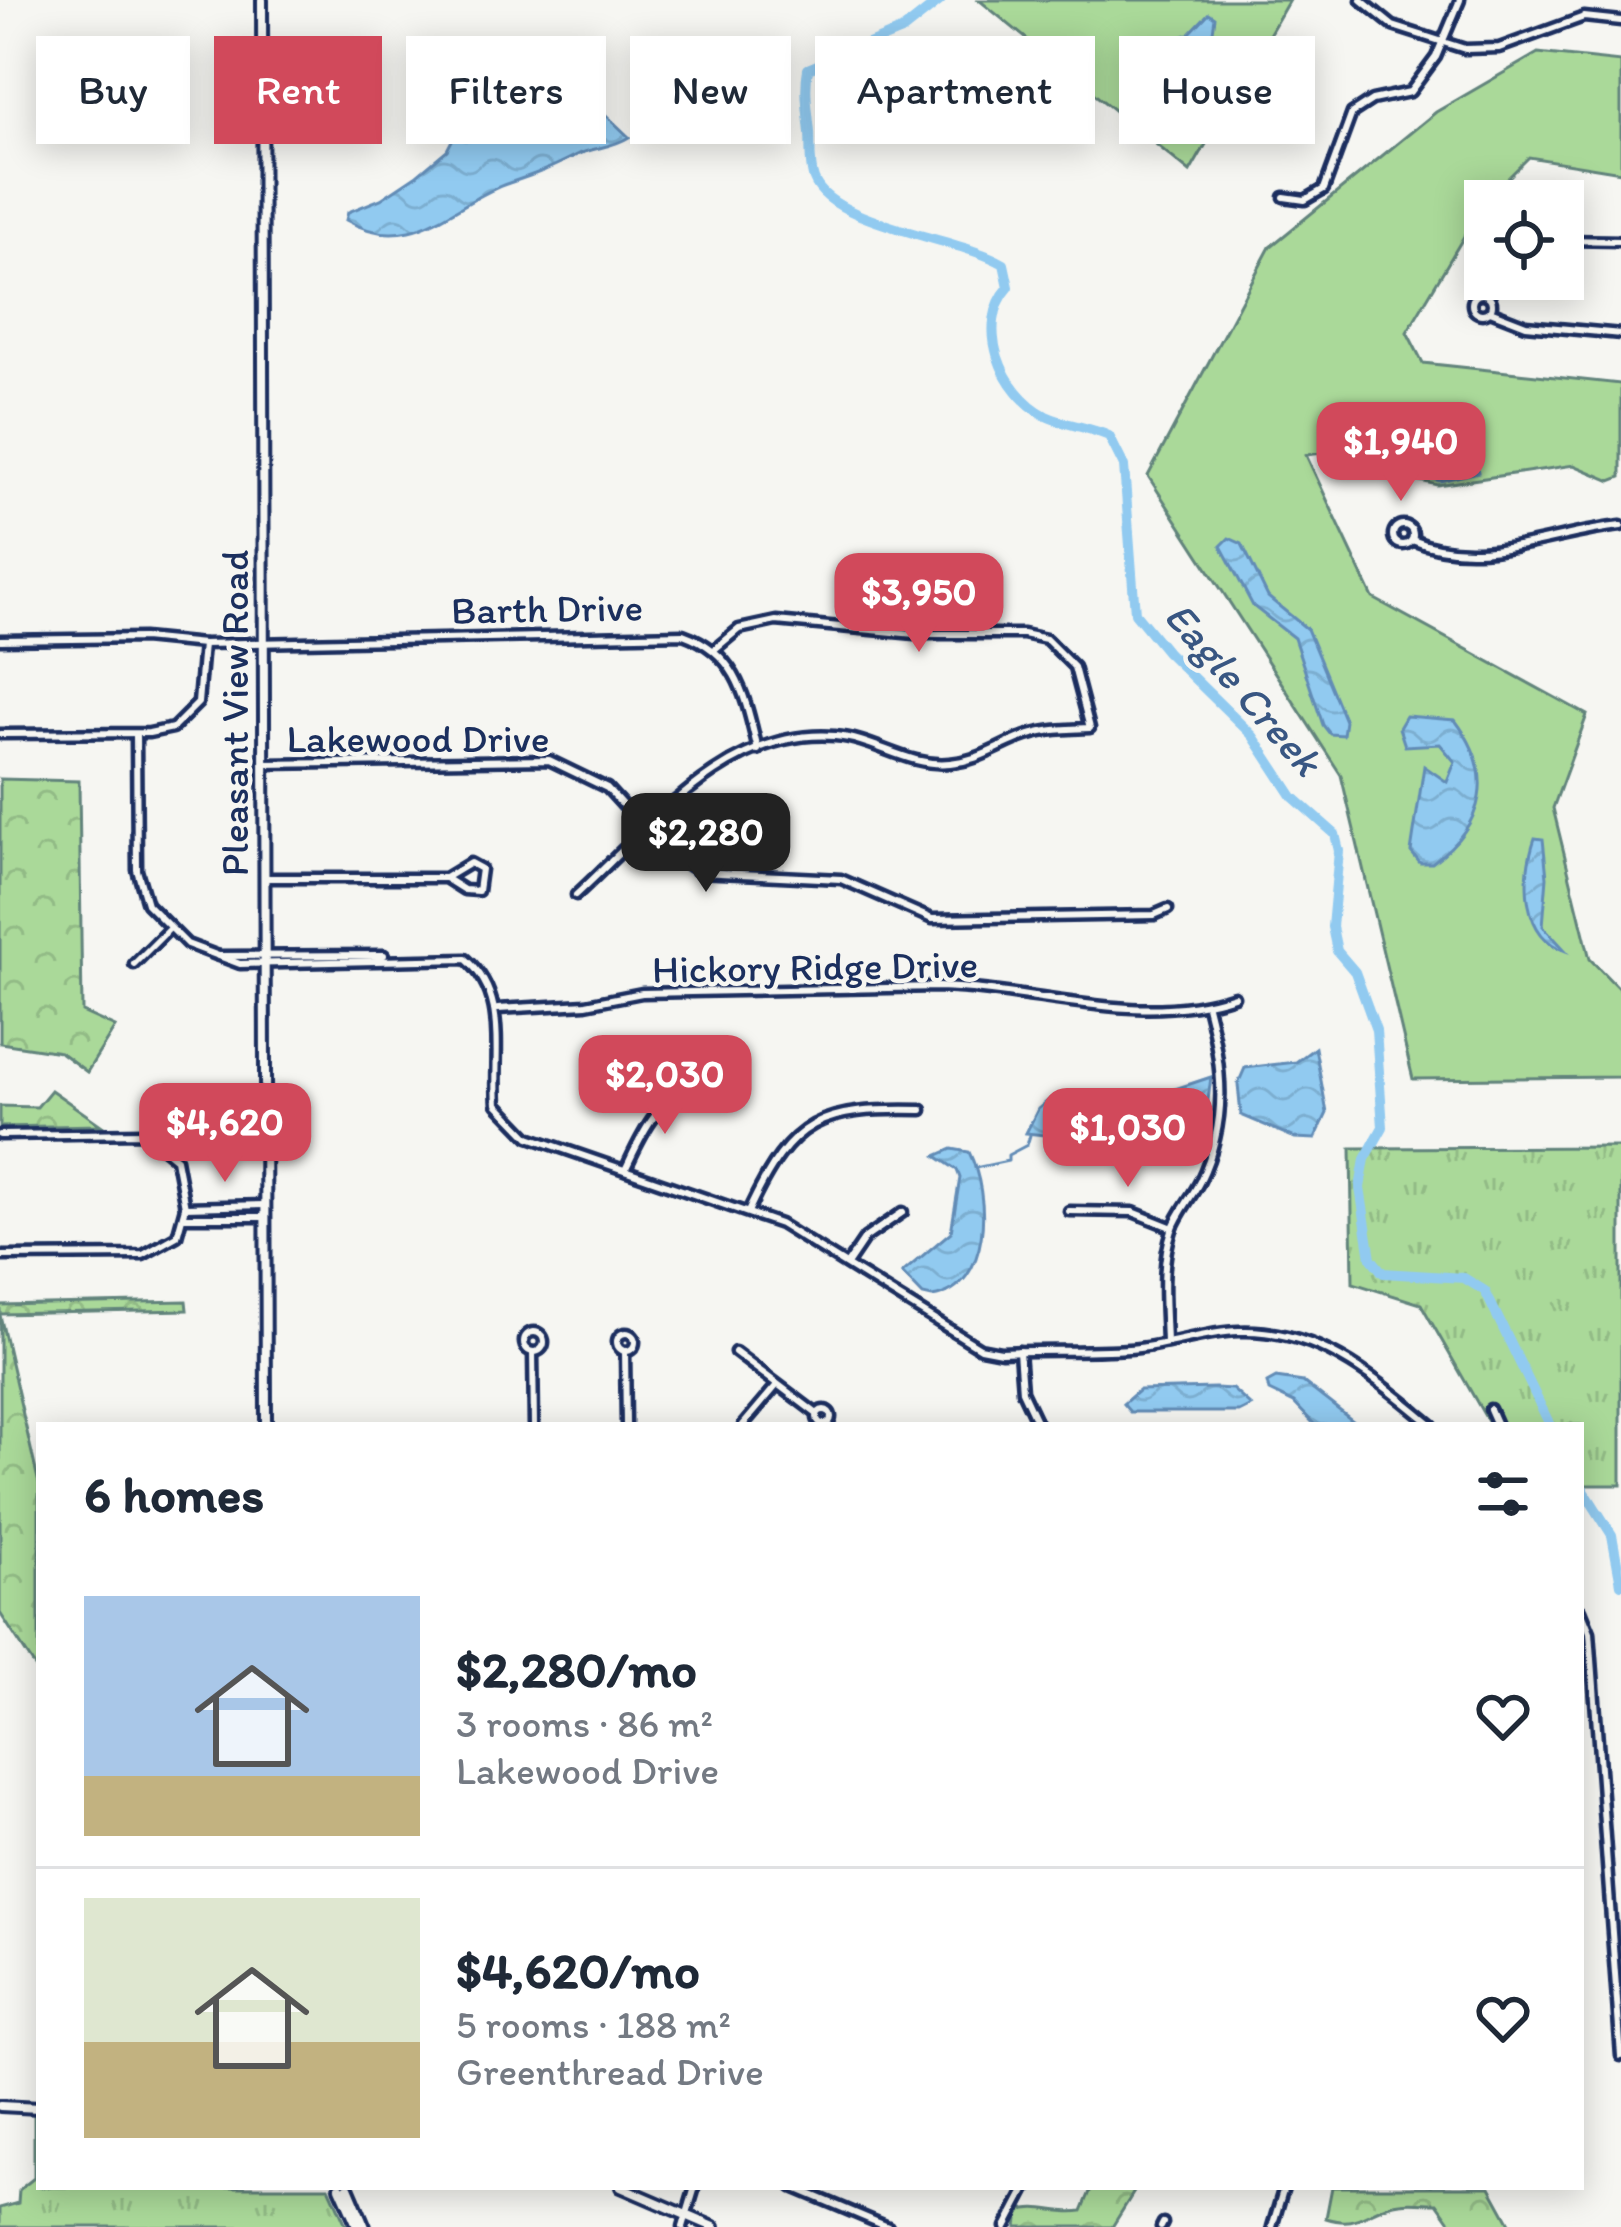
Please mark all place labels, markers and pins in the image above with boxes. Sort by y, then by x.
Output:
pin: $1,940 [1303,402,1499,504]
pin: $3,950 [821,553,1017,655]
pin: $2,280 [608,793,804,895]
pin: $2,030 [567,1035,763,1137]
pin: $4,620 [127,1083,323,1185]
pin: $1,030 [1030,1088,1226,1190]

